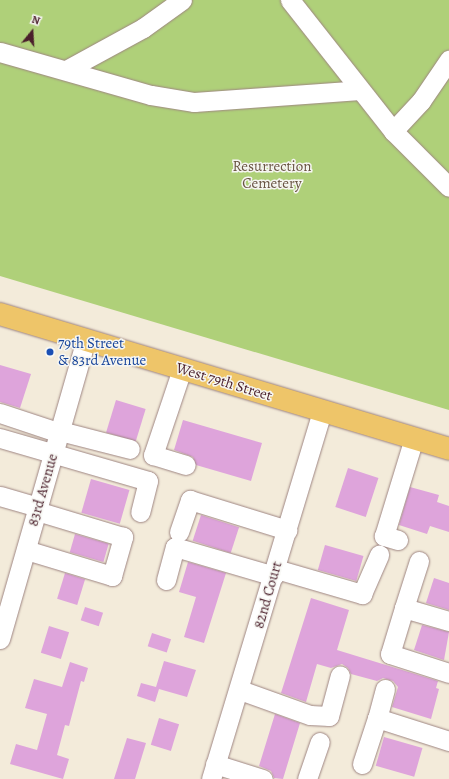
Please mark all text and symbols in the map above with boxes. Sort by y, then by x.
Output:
north arrow [12,12,52,52]
text: N [30,12,42,28]
park label: Resurrection Cemetery [233,157,311,192]
place label: 79th Street & 83rd Avenue [58,334,146,369]
marker: 79th Street & 83rd Avenue [45,347,55,357]
street label: West 79th Street [174,359,274,405]
street label: 83rd Avenue [24,452,62,528]
street label: 82nd Court [250,559,286,631]

